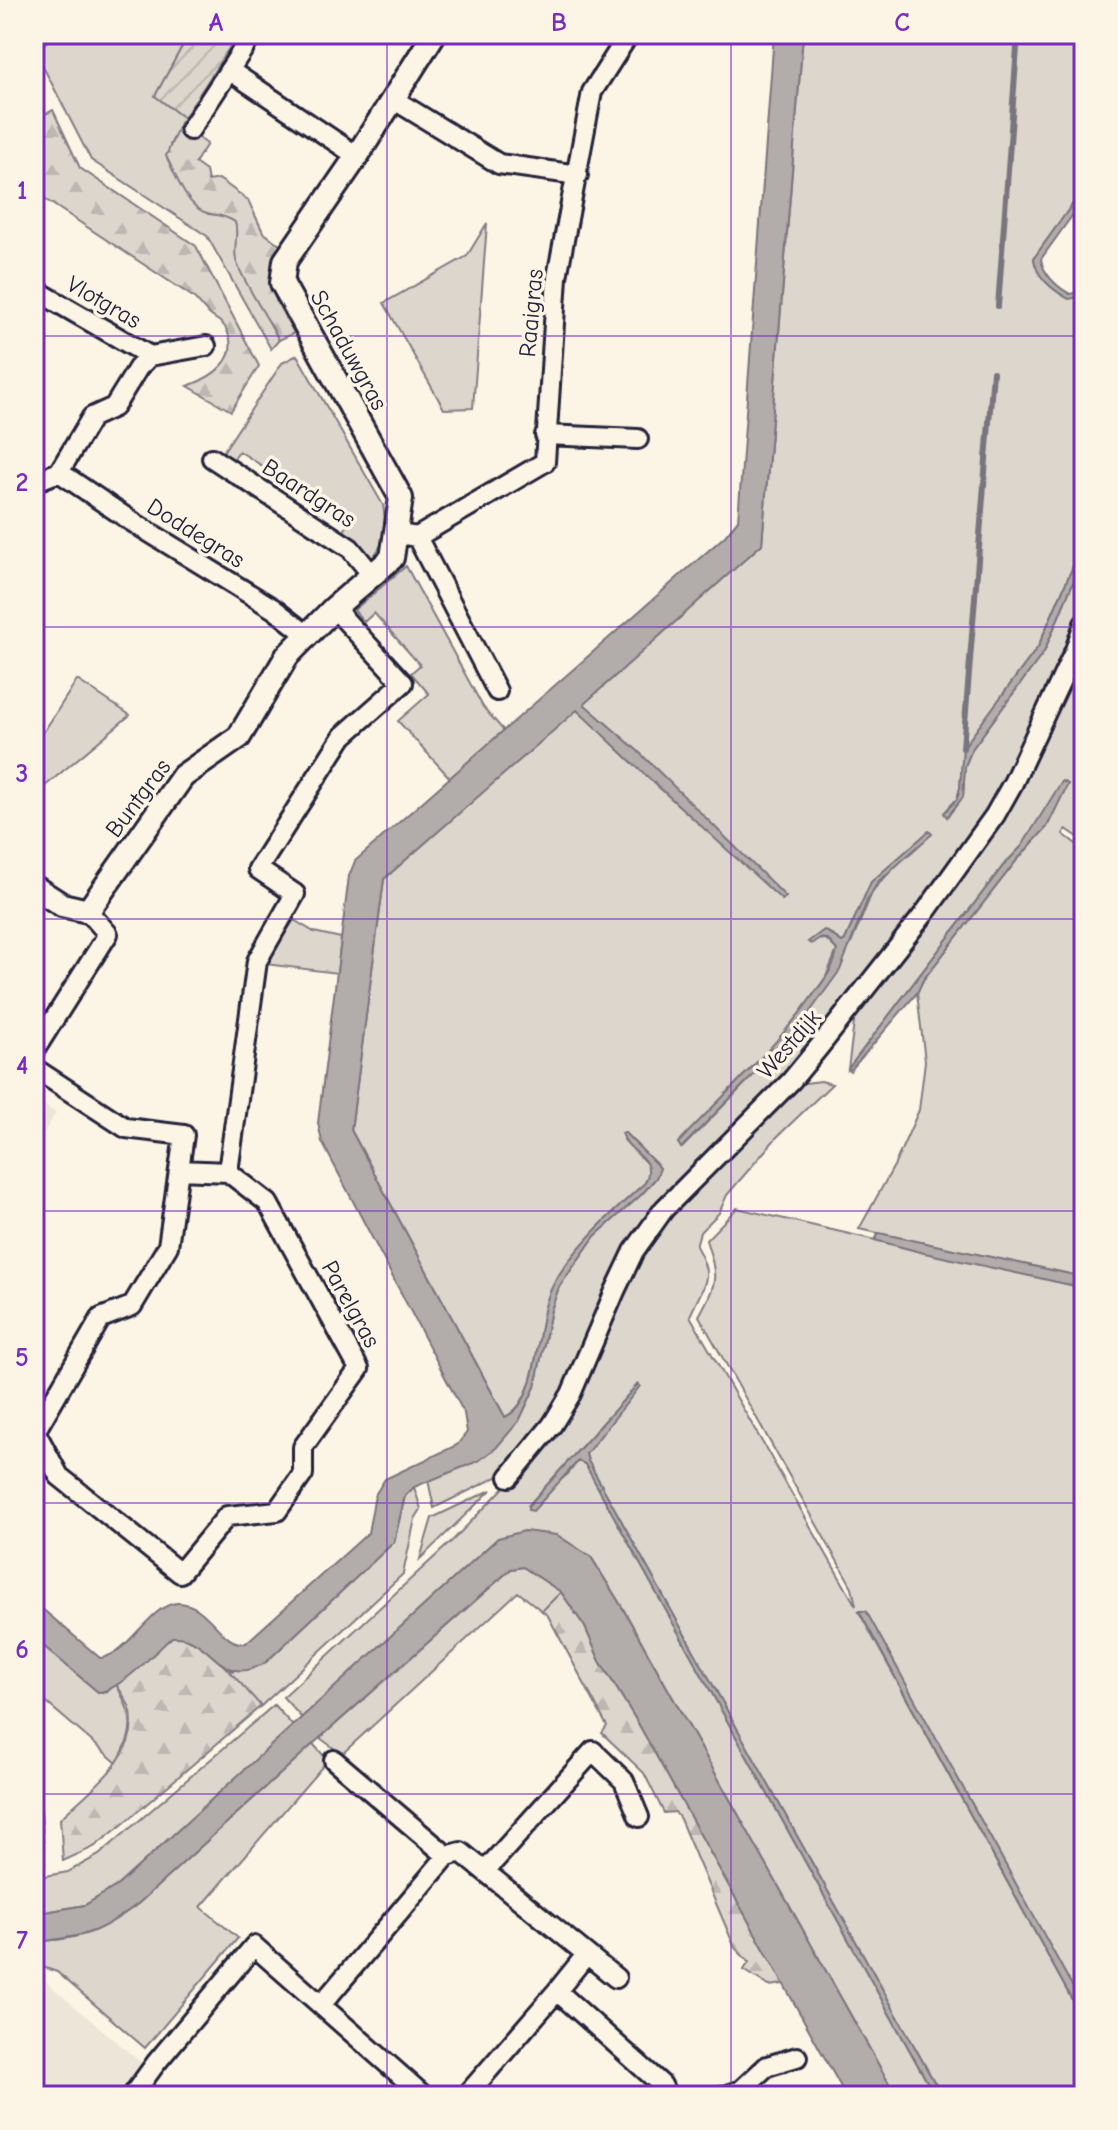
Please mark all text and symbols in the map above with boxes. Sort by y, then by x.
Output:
text: A [209,8,224,38]
text: B [551,8,567,38]
text: C [894,8,910,38]
text: 1 [17,176,27,206]
street label: Raaigras [513,268,549,358]
street label: Vlotgras [62,270,146,334]
street label: Schaduwgras [304,285,394,415]
street label: Baardgras [257,453,361,533]
text: 2 [16,468,28,498]
street label: Doddegras [142,492,250,574]
street label: Buntgras [100,753,176,843]
text: 3 [16,759,28,789]
street label: Westdijk [751,1003,827,1084]
text: 4 [16,1051,28,1081]
street label: Parelgras [316,1256,386,1352]
text: 5 [15,1343,29,1373]
text: 6 [15,1635,29,1665]
text: 7 [16,1926,28,1956]

